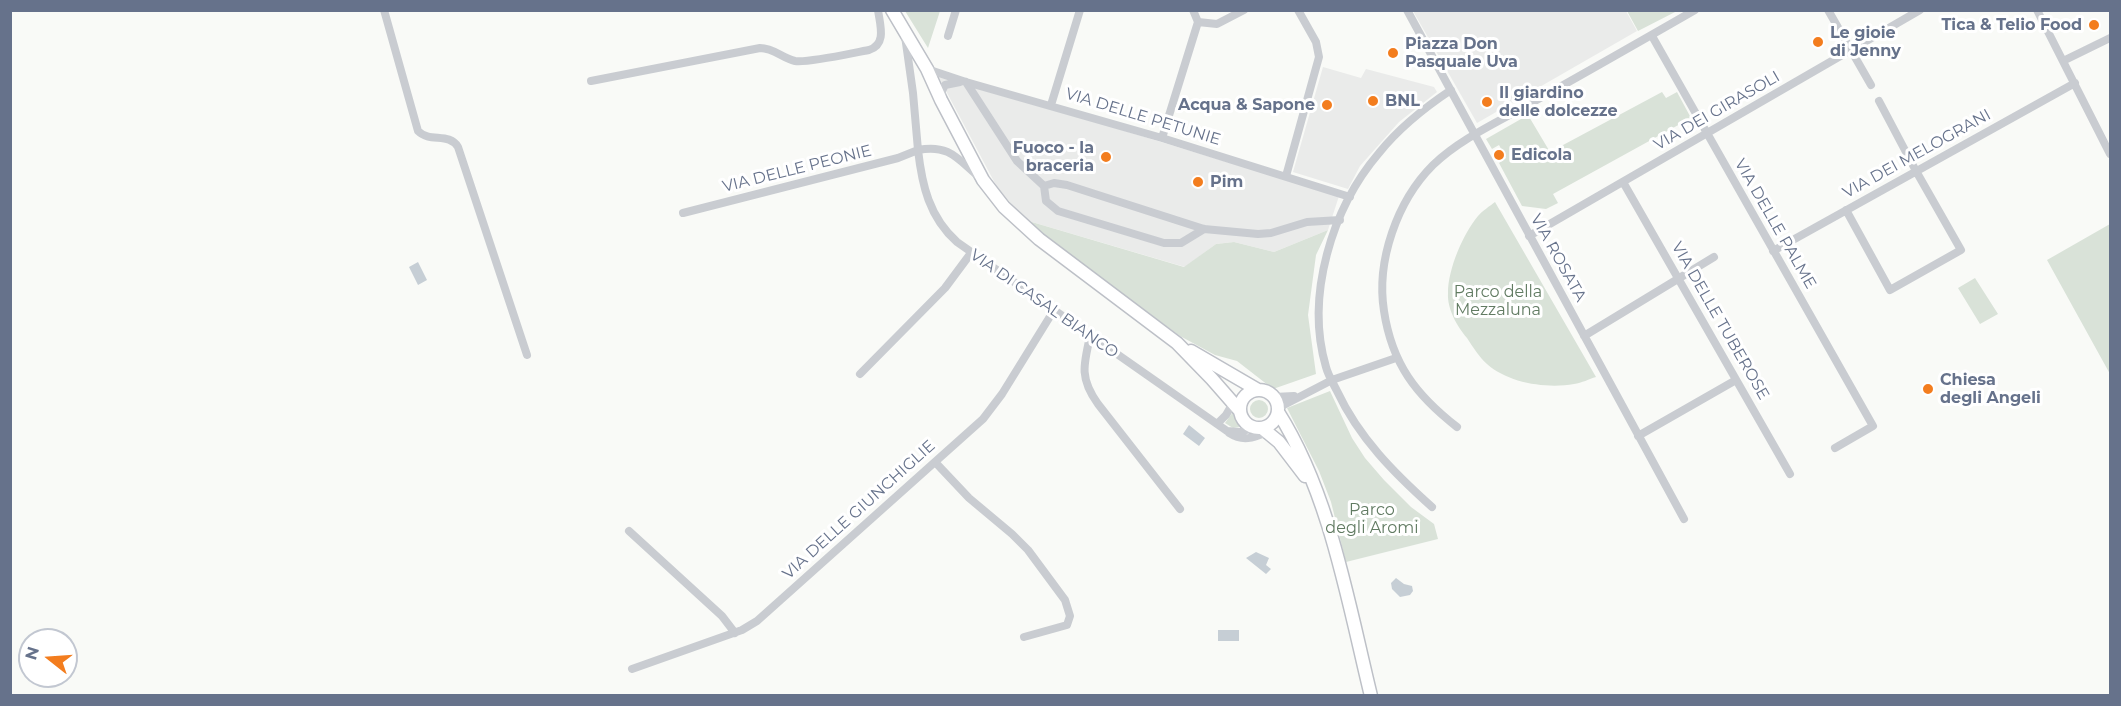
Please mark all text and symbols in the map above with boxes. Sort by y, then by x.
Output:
place label: Tica & Telio Food [1941,15,2082,35]
marker: Tica & Telio Food [2087,18,2101,32]
place label: Le gioie di Jenny [1830,23,1901,61]
place label: Piazza Don Pasquale Uva [1405,34,1518,72]
marker: Le gioie di Jenny [1811,35,1825,49]
marker: Piazza Don Pasquale Uva [1386,46,1400,60]
street label: VIA DEI GIRASOLI [1651,67,1783,155]
place label: Il giardino delle dolcezze [1499,83,1618,121]
street label: VIA DELLE PETUNIE [1063,84,1223,150]
place label: BNL [1385,91,1420,111]
marker: BNL [1366,94,1380,108]
place label: Acqua & Sapone [1178,95,1315,115]
marker: Il giardino delle dolcezze [1480,95,1494,109]
marker: Acqua & Sapone [1320,98,1334,112]
street label: VIA DEI MELOGRANI [1840,105,1994,203]
place label: Fuoco - la braceria [1013,138,1094,176]
street label: VIA DELLE PEONIE [720,141,874,197]
place label: Edicola [1511,145,1572,165]
marker: Edicola [1492,148,1506,162]
marker: Fuoco - la braceria [1099,150,1113,164]
street label: VIA DELLE PALME [1730,156,1820,292]
place label: Pim [1210,172,1243,192]
marker: Pim [1191,175,1205,189]
street label: VIA ROSATA [1526,211,1590,305]
street label: VIA DELLE TUBEROSE [1667,239,1773,403]
street label: VIA DI CASAL BIANCO [966,245,1122,363]
park label: Parco della Mezzaluna [1454,282,1542,320]
place label: Chiesa degli Angeli [1940,370,2041,408]
marker: Chiesa degli Angeli [1921,382,1935,396]
street label: VIA DELLE GIUNCHIGLIE [779,436,939,584]
park label: Parco degli Aromi [1325,500,1419,538]
north arrow [18,628,78,688]
text: N [21,644,43,662]

